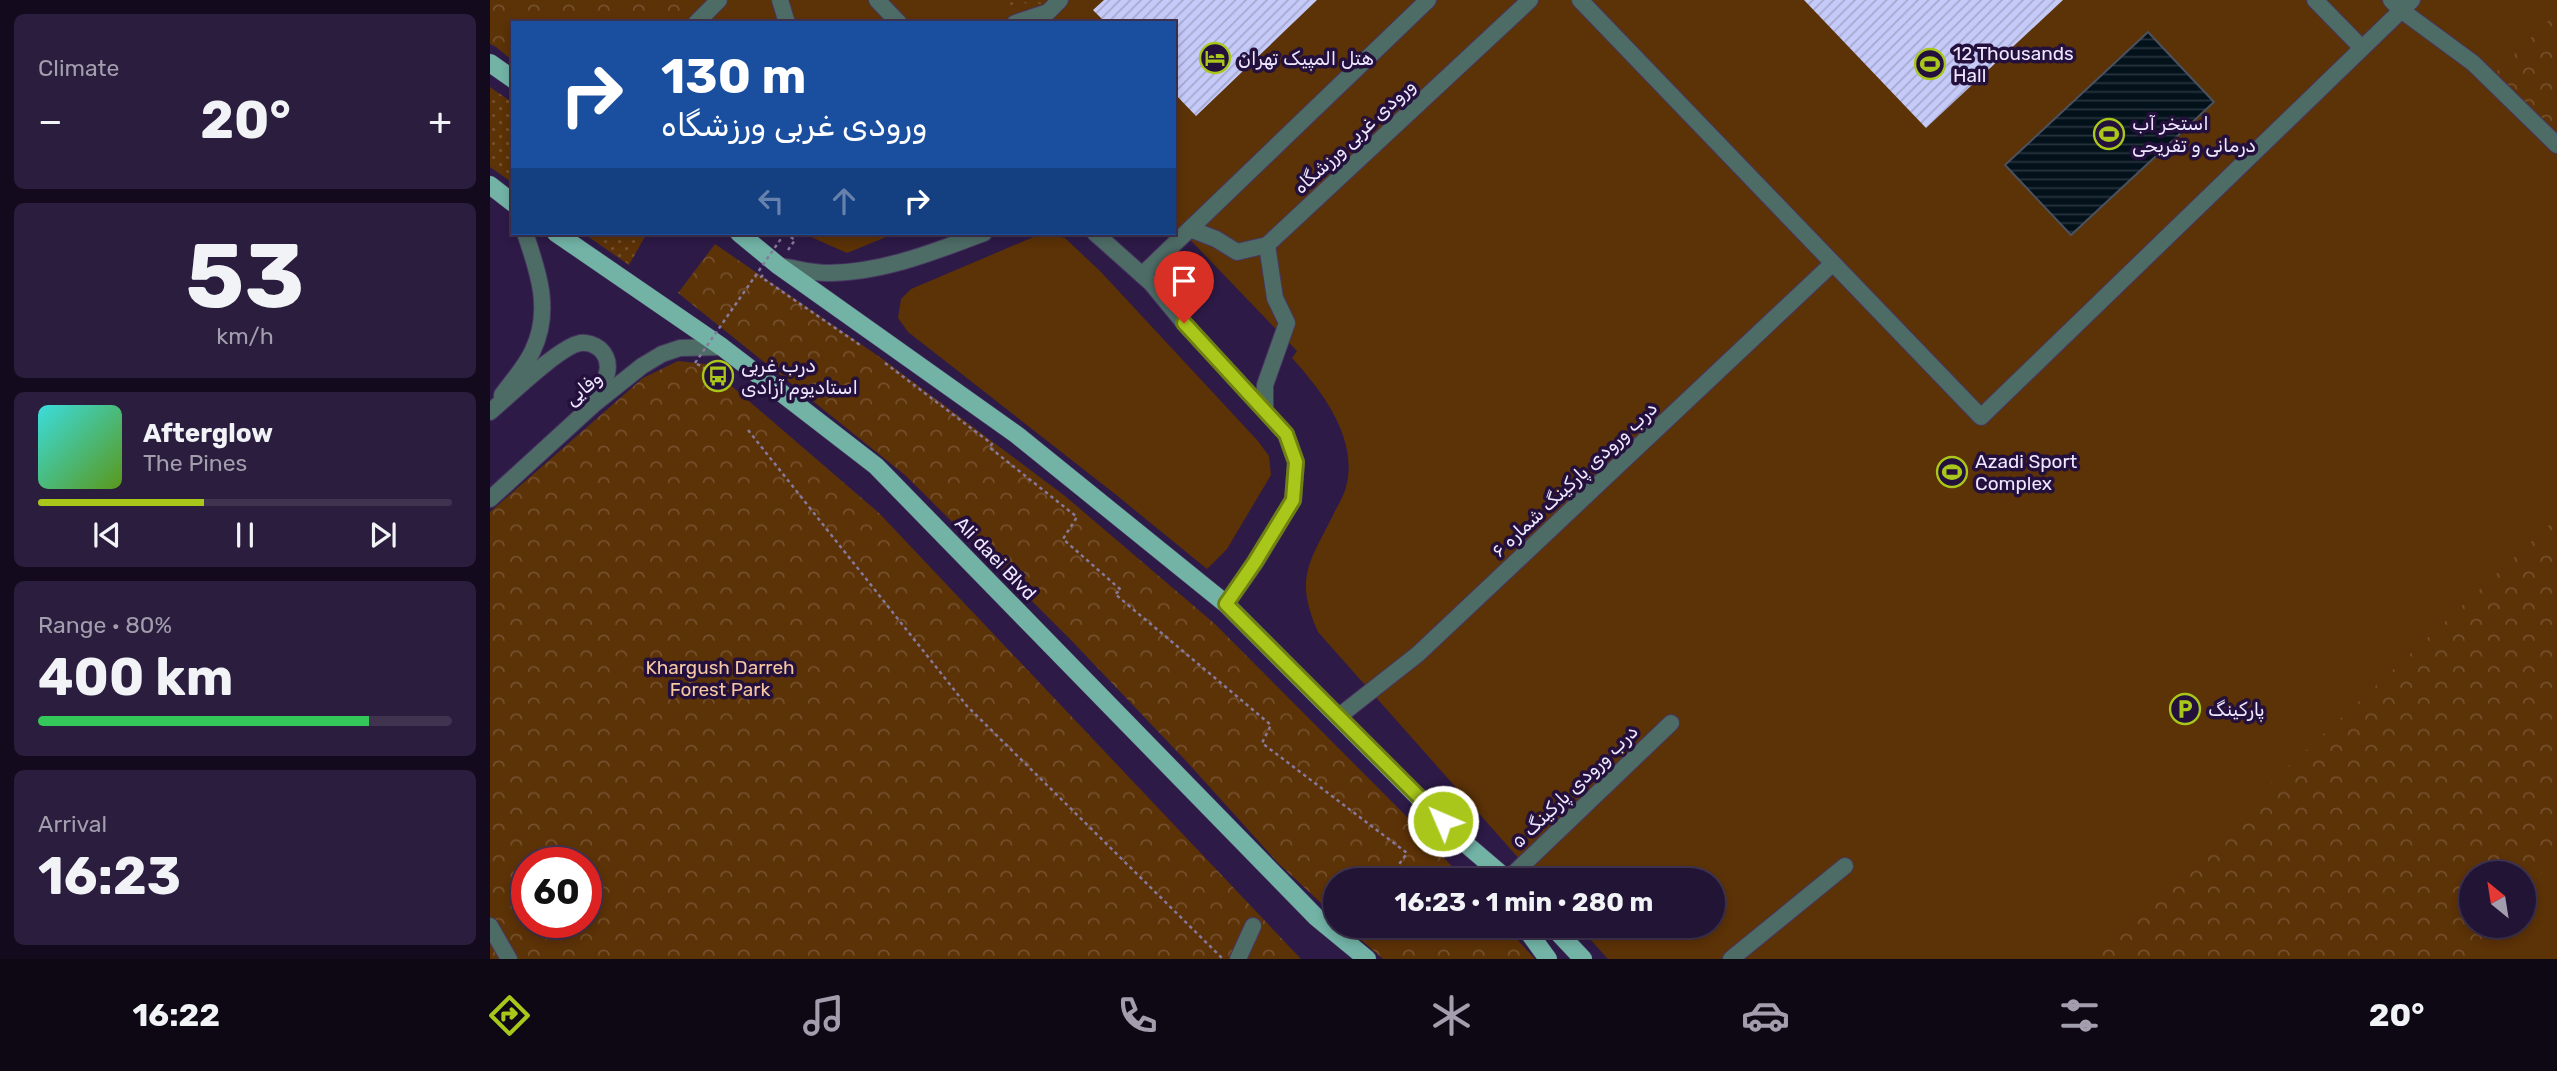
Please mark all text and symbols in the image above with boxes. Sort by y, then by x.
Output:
hotel icon: هتل المپیک تهران [1198,41,1232,75]
place label: 12 Thousands Hall [1953,42,2074,87]
text: 130 m [661,47,806,105]
place label: هتل المپیک تهران [1238,47,1374,72]
sports icon: 12 Thousands Hall [1913,47,1947,81]
icon: right [546,49,637,140]
text: Climate [38,54,119,82]
street label: ورودی غربی ورزشگاه [1289,74,1420,199]
text: 20° [200,89,291,151]
text: − [38,98,63,144]
text: + [428,98,452,144]
text: ورودی غربی ورزشگاه [661,106,927,144]
place label: استخر آب درمانی و تفریحی [2132,112,2256,157]
sports icon: استخر آب درمانی و تفریحی [2092,117,2126,151]
icon: left [752,182,790,220]
icon: ahead [825,182,863,220]
icon: right [898,182,936,220]
text: 53 [186,222,304,330]
pin [1154,251,1214,323]
icon: arrive [1165,262,1203,300]
text: km/h [216,322,274,350]
place label: درب غربی استادیوم آزادی [741,354,858,400]
bus stop icon: درب غربی استادیوم آزادی [701,359,735,393]
street label: وفایی [560,366,607,411]
street label: درب ورودی پارکینگ شماره ۶ [1487,397,1663,564]
text: Afterglow [143,418,273,449]
text: The Pines [143,449,247,477]
place label: Azadi Sport Complex [1975,450,2078,495]
sports icon: Azadi Sport Complex [1935,455,1969,489]
street label: Ali daei Blvd [950,512,1041,605]
icon: previous [88,516,126,554]
icon: pause [226,516,264,554]
icon: next [364,516,402,554]
text: Range · 80% [38,611,172,639]
text: 400 km [38,646,233,708]
park label: Khargush Darreh Forest Park [645,656,795,701]
parking icon: پارکینگ [2168,692,2202,726]
place label: پارکینگ [2208,698,2265,723]
street label: درب ورودی پارکینگ ۵ [1506,720,1644,854]
position arrow [1406,784,1480,858]
text: Arrival [38,810,107,838]
text: 16:23 [38,845,181,907]
speed limit sign: 60 [511,847,602,938]
north arrow [2459,861,2536,938]
map controls [2459,861,2536,938]
text: 16:23 · 1 min · 280 m [1395,887,1653,918]
icon: directions [485,991,534,1040]
icon: music [799,991,848,1040]
icon: phone [1113,991,1162,1040]
icon: climate [1427,991,1476,1040]
icon: car [1741,991,1790,1040]
icon: filters [2055,991,2104,1040]
text: 16:22 [132,996,220,1034]
text: 20° [2369,996,2424,1034]

